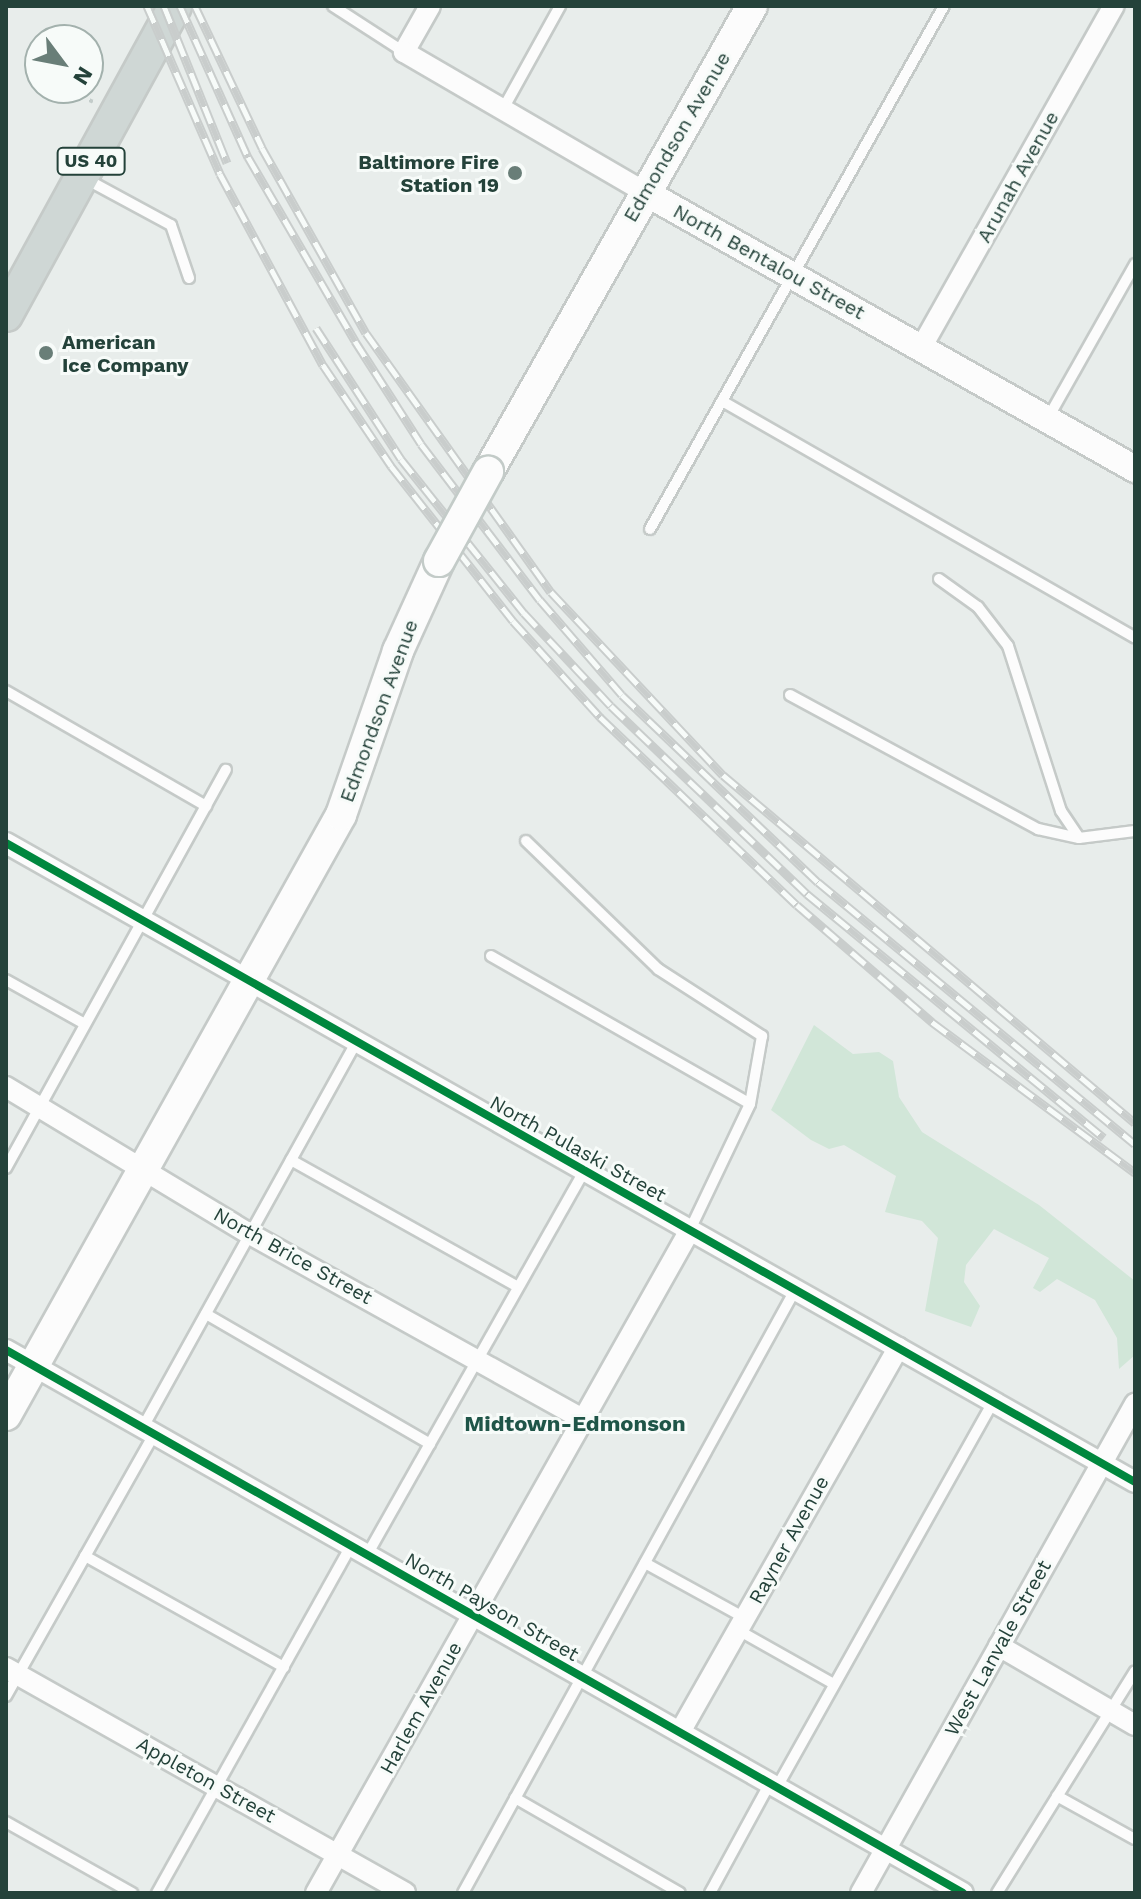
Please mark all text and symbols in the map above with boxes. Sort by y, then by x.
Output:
north arrow [24,24,104,104]
street label: Edmondson Avenue [618,47,736,227]
text: N [68,62,98,89]
street label: Arunah Avenue [972,107,1064,247]
road number: US 40 [55,147,127,175]
place label: Baltimore Fire Station 19 [358,150,499,197]
marker: Baltimore Fire Station 19 [506,164,524,182]
street label: North Bentalou Street [669,199,869,325]
place label: American Ice Company [62,330,189,377]
marker: American Ice Company [37,344,55,362]
street label: Edmondson Avenue [335,616,423,806]
street label: North Pulaski Street [486,1091,670,1207]
street label: North Brice Street [209,1202,377,1310]
district label: Midtown-Edmonson [464,1411,686,1437]
street label: Rayner Avenue [744,1471,834,1609]
street label: North Payson Street [401,1547,583,1667]
street label: West Lanvale Street [940,1556,1056,1740]
street label: Harlem Avenue [375,1637,467,1779]
street label: Appleton Street [132,1732,280,1828]

